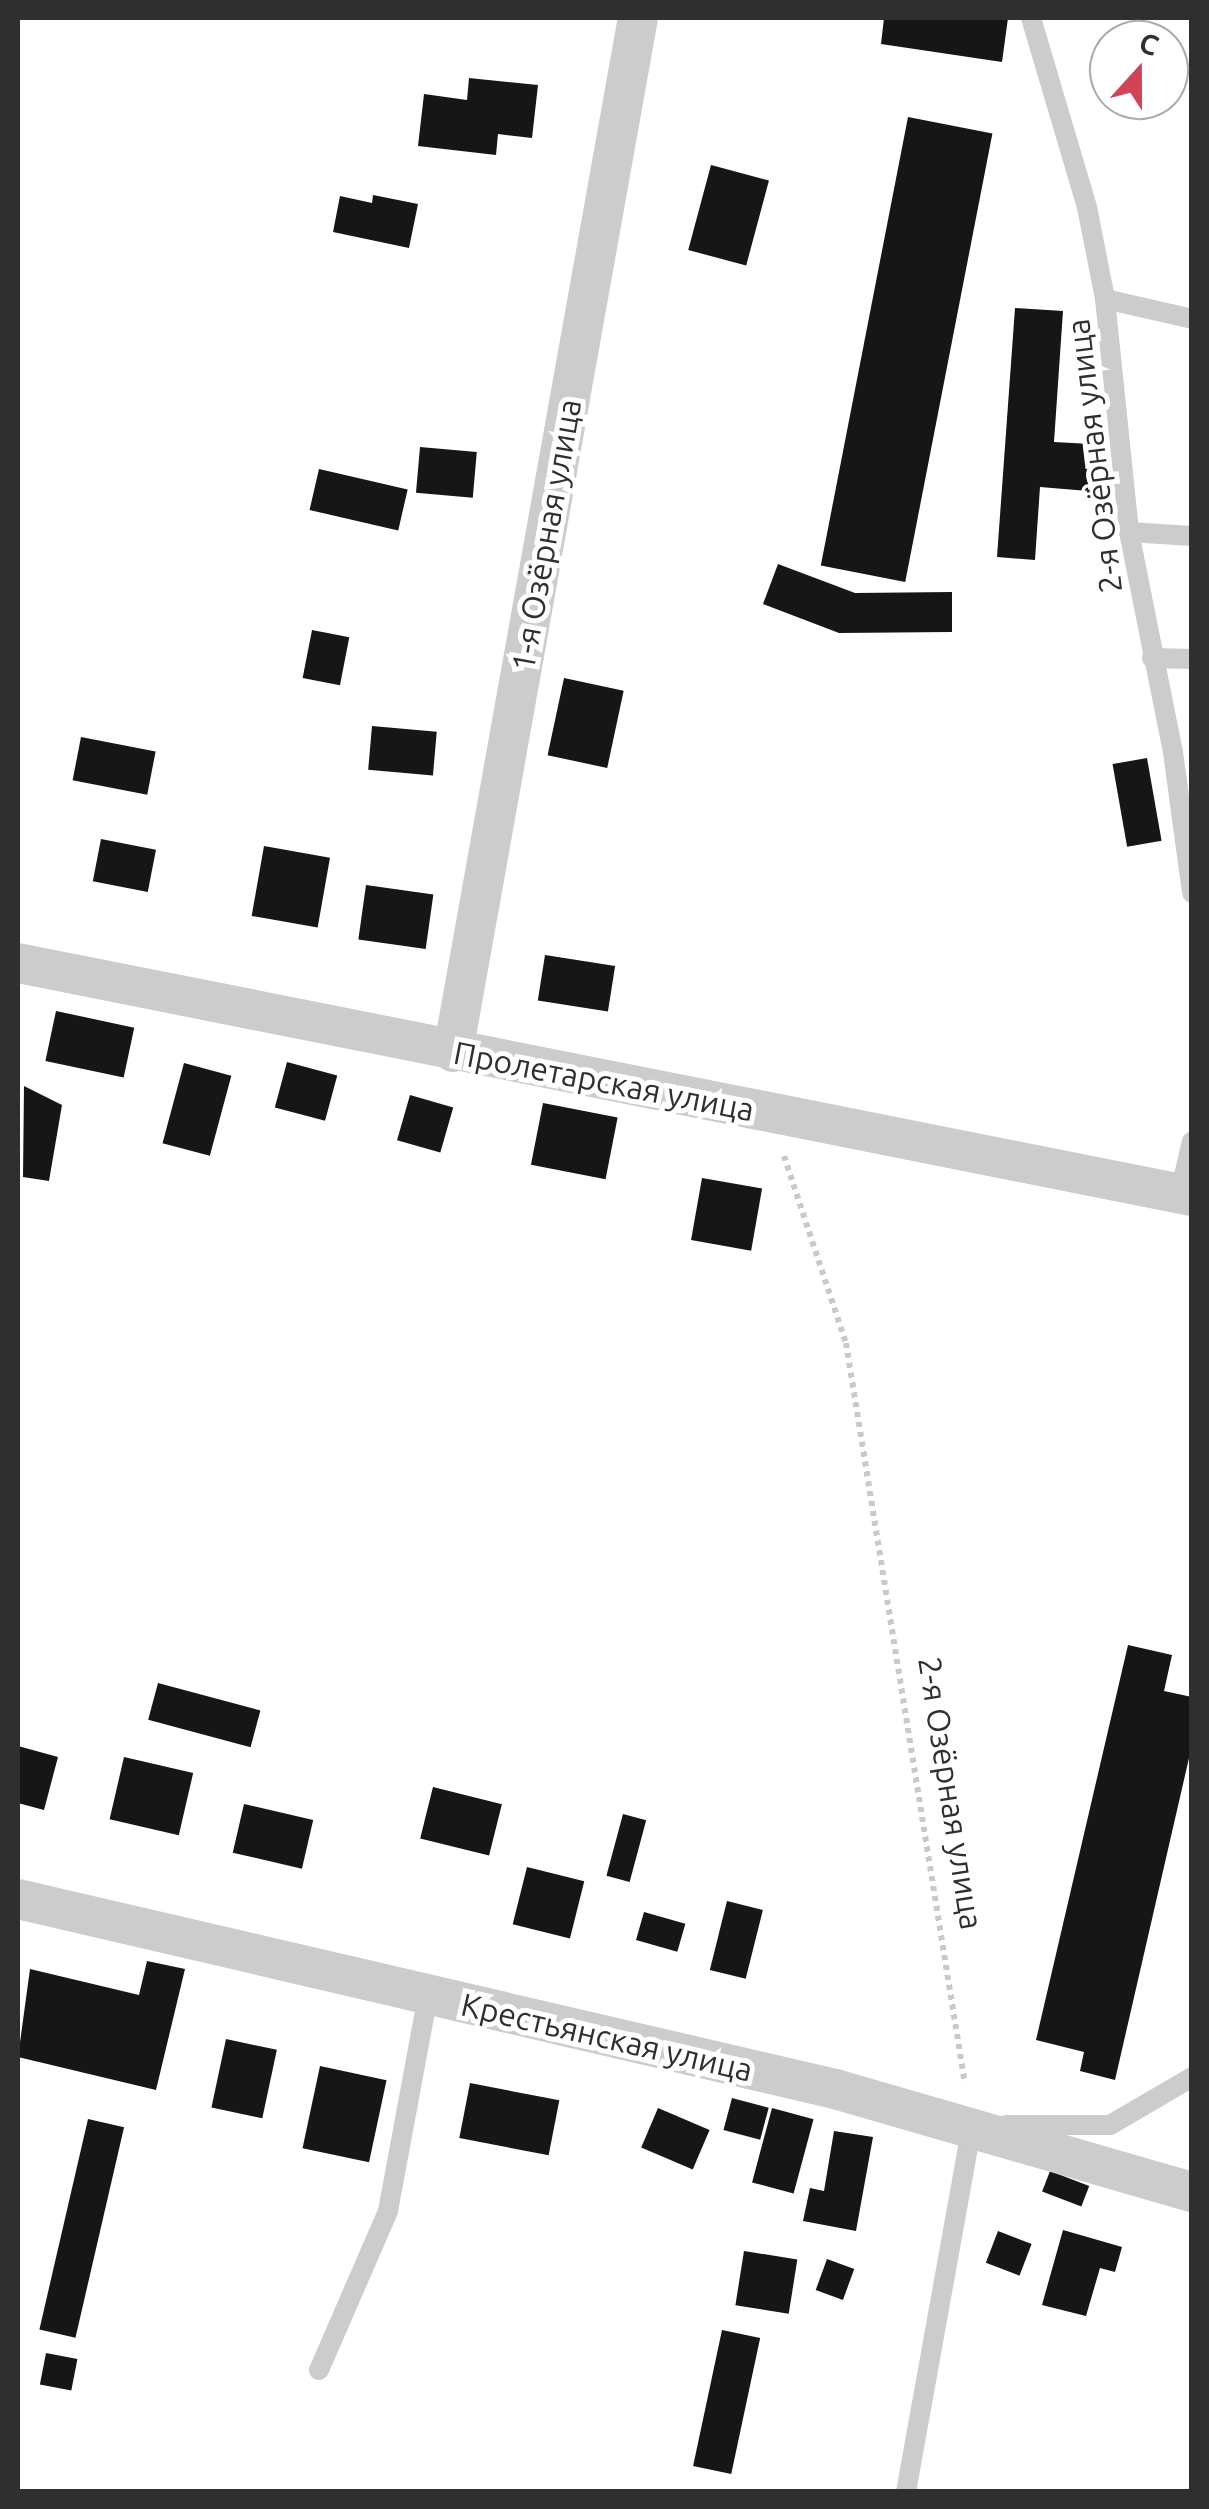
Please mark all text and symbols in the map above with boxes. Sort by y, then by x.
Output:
north arrow [1089,20,1189,120]
text: С [1135,26,1163,61]
street label: 2-я Озёрная улица [1058,317,1130,595]
street label: 1-я Озёрная улица [503,396,589,674]
street label: Пролетарская улица [451,1033,757,1129]
street label: 2-я Озёрная улица [910,1654,992,1932]
street label: Крестьянская улица [458,1985,756,2089]

